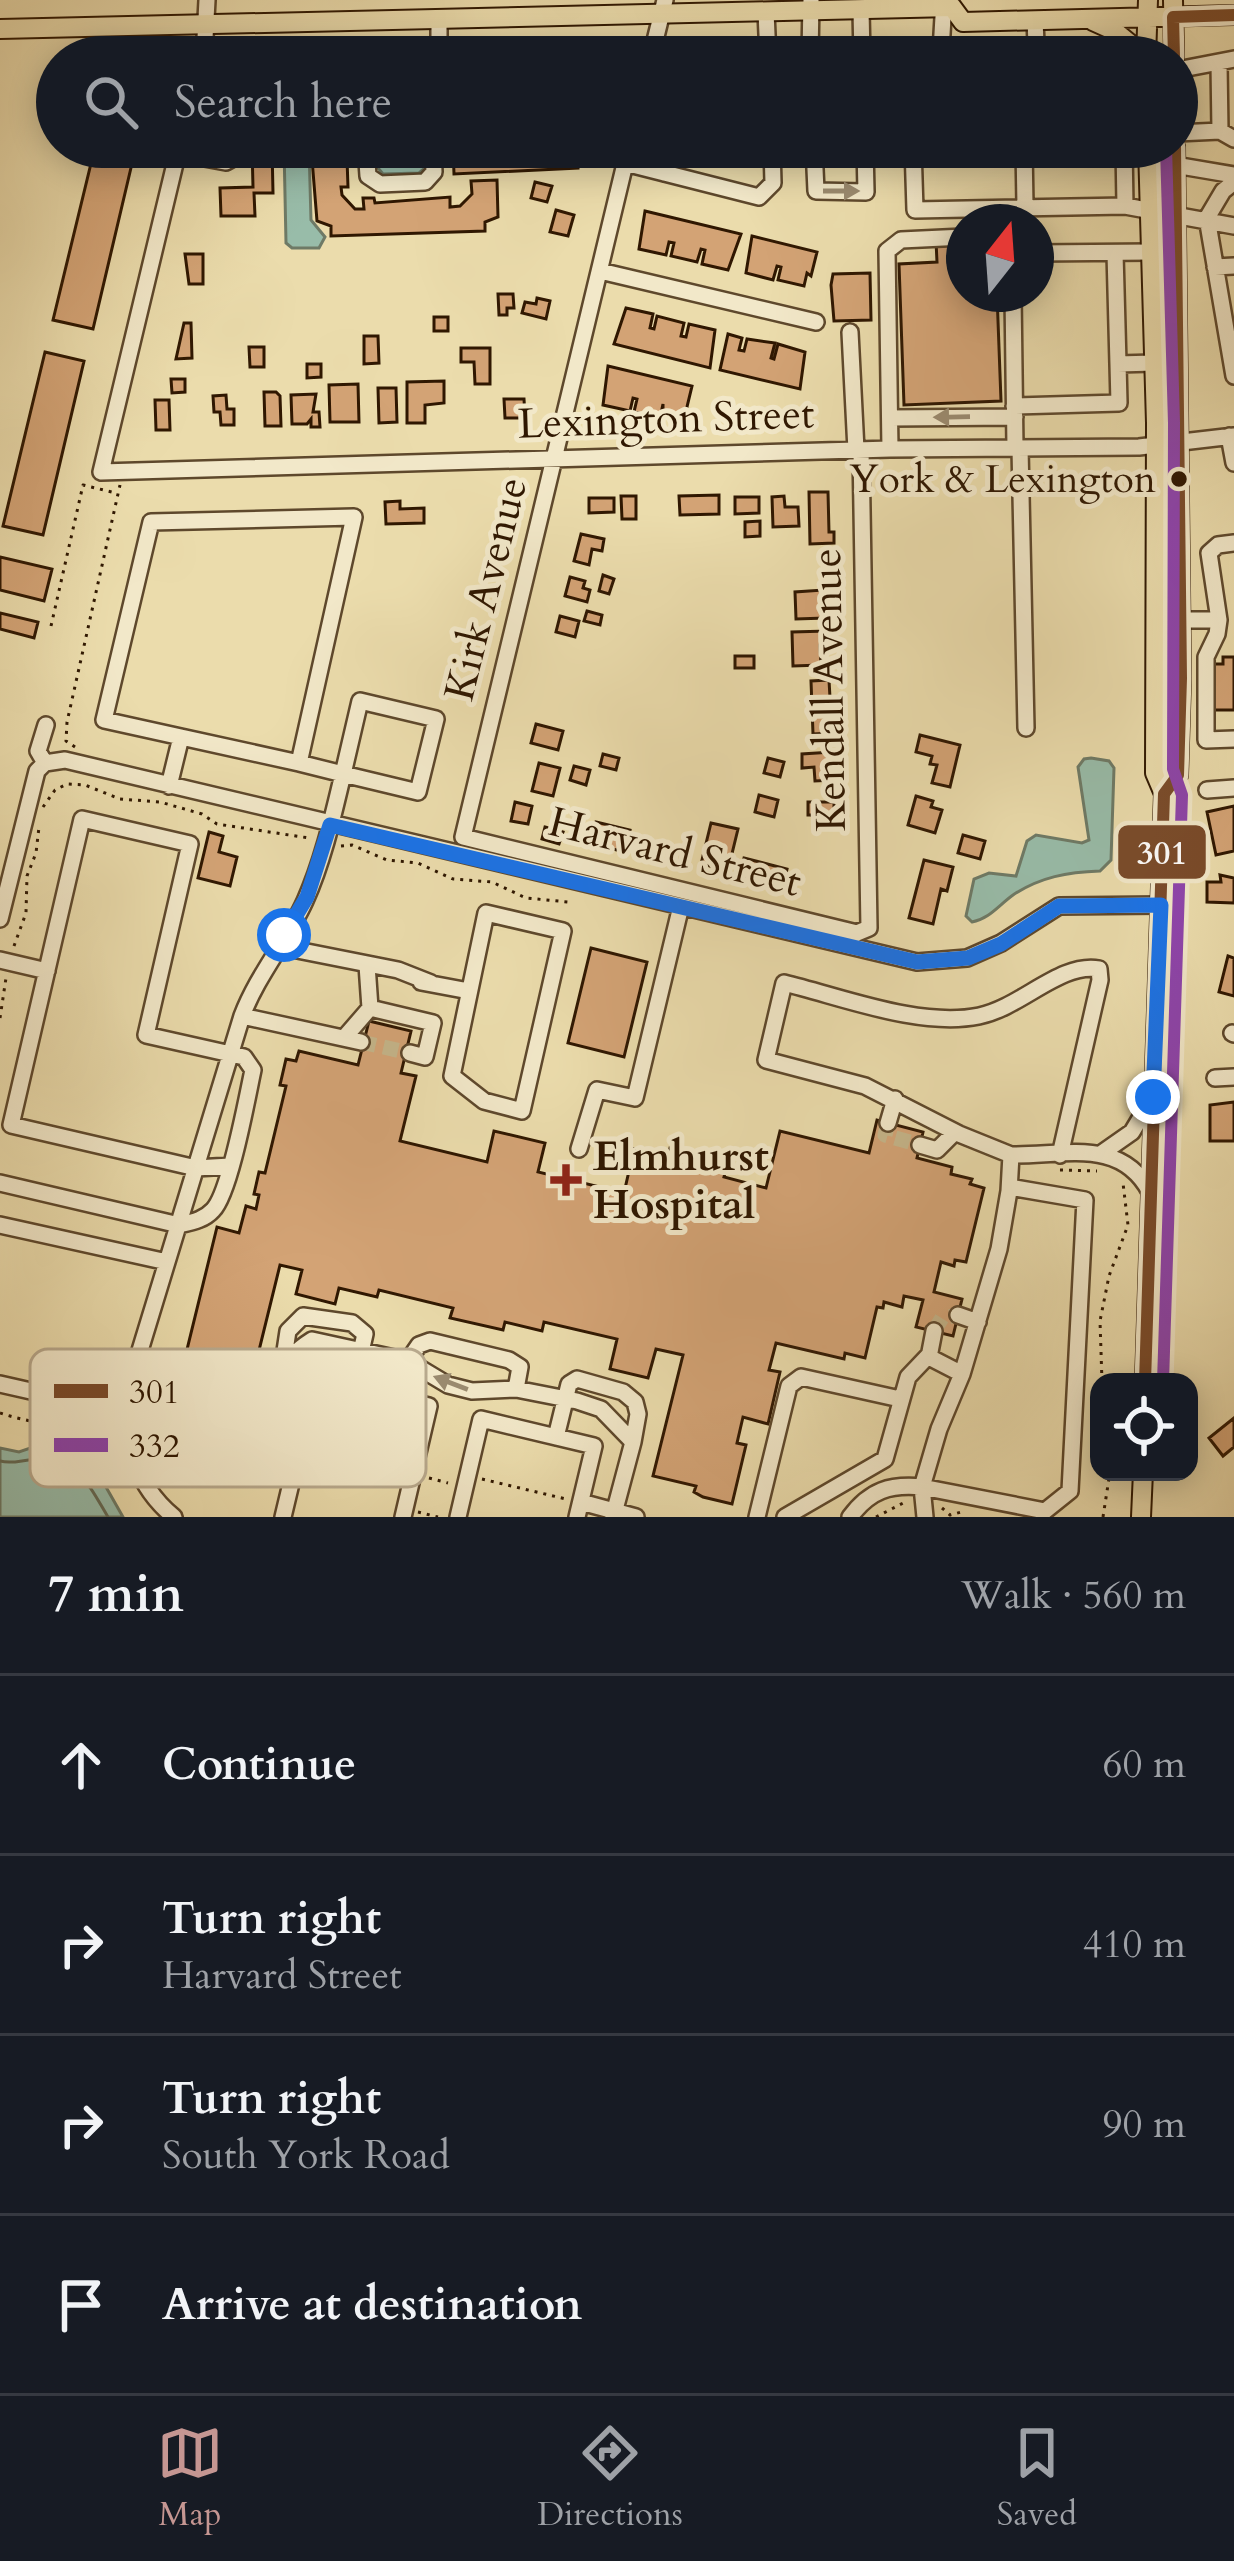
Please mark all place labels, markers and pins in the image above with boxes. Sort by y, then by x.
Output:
place label: York & Lexington [850,453,1156,506]
marker: York & Lexington [1168,468,1190,490]
place label: Elmhurst Hospital [593,1128,769,1233]
marker: Elmhurst Hospital [550,1164,582,1196]

